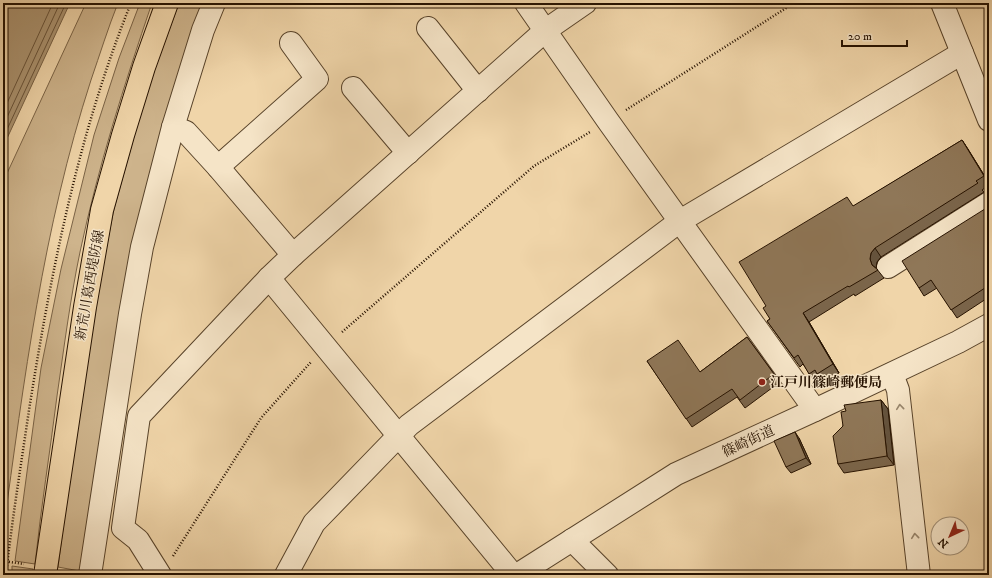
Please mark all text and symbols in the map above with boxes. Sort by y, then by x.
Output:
scale bar [842,22,907,48]
text: 20 m [848,29,872,44]
street label: 新荒川葛西堤防線 [71,228,109,342]
place label: 江戸川篠崎郵便局 [770,374,882,392]
marker: 江戸川篠崎郵便局 [757,377,767,387]
one-way arrow [896,404,905,410]
street label: 篠崎街道 [719,422,778,462]
north arrow [930,516,970,556]
one-way arrow [911,533,920,539]
text: N [936,534,952,551]

